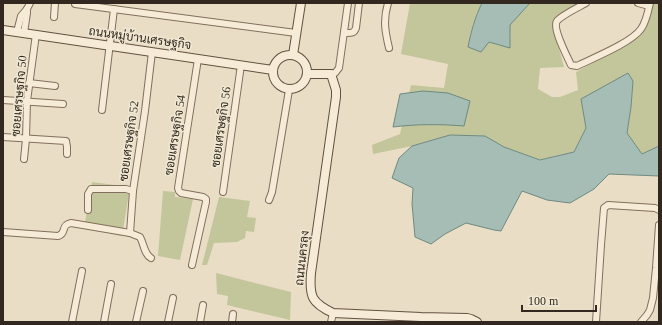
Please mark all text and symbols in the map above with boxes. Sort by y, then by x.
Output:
street label: ถนนหมู่บ้านเศรษฐกิจ [88,24,192,53]
street label: ซอยเศรษฐกิจ 50 [8,55,31,137]
street label: ซอยเศรษฐกิจ 56 [208,86,235,168]
street label: ซอยเศรษฐกิจ 54 [162,94,189,176]
street label: ซอยเศรษฐกิจ 52 [116,100,143,182]
street label: ถนนนครลุง [292,230,314,286]
scale bar [522,287,596,313]
text: 100 m [528,294,559,308]

